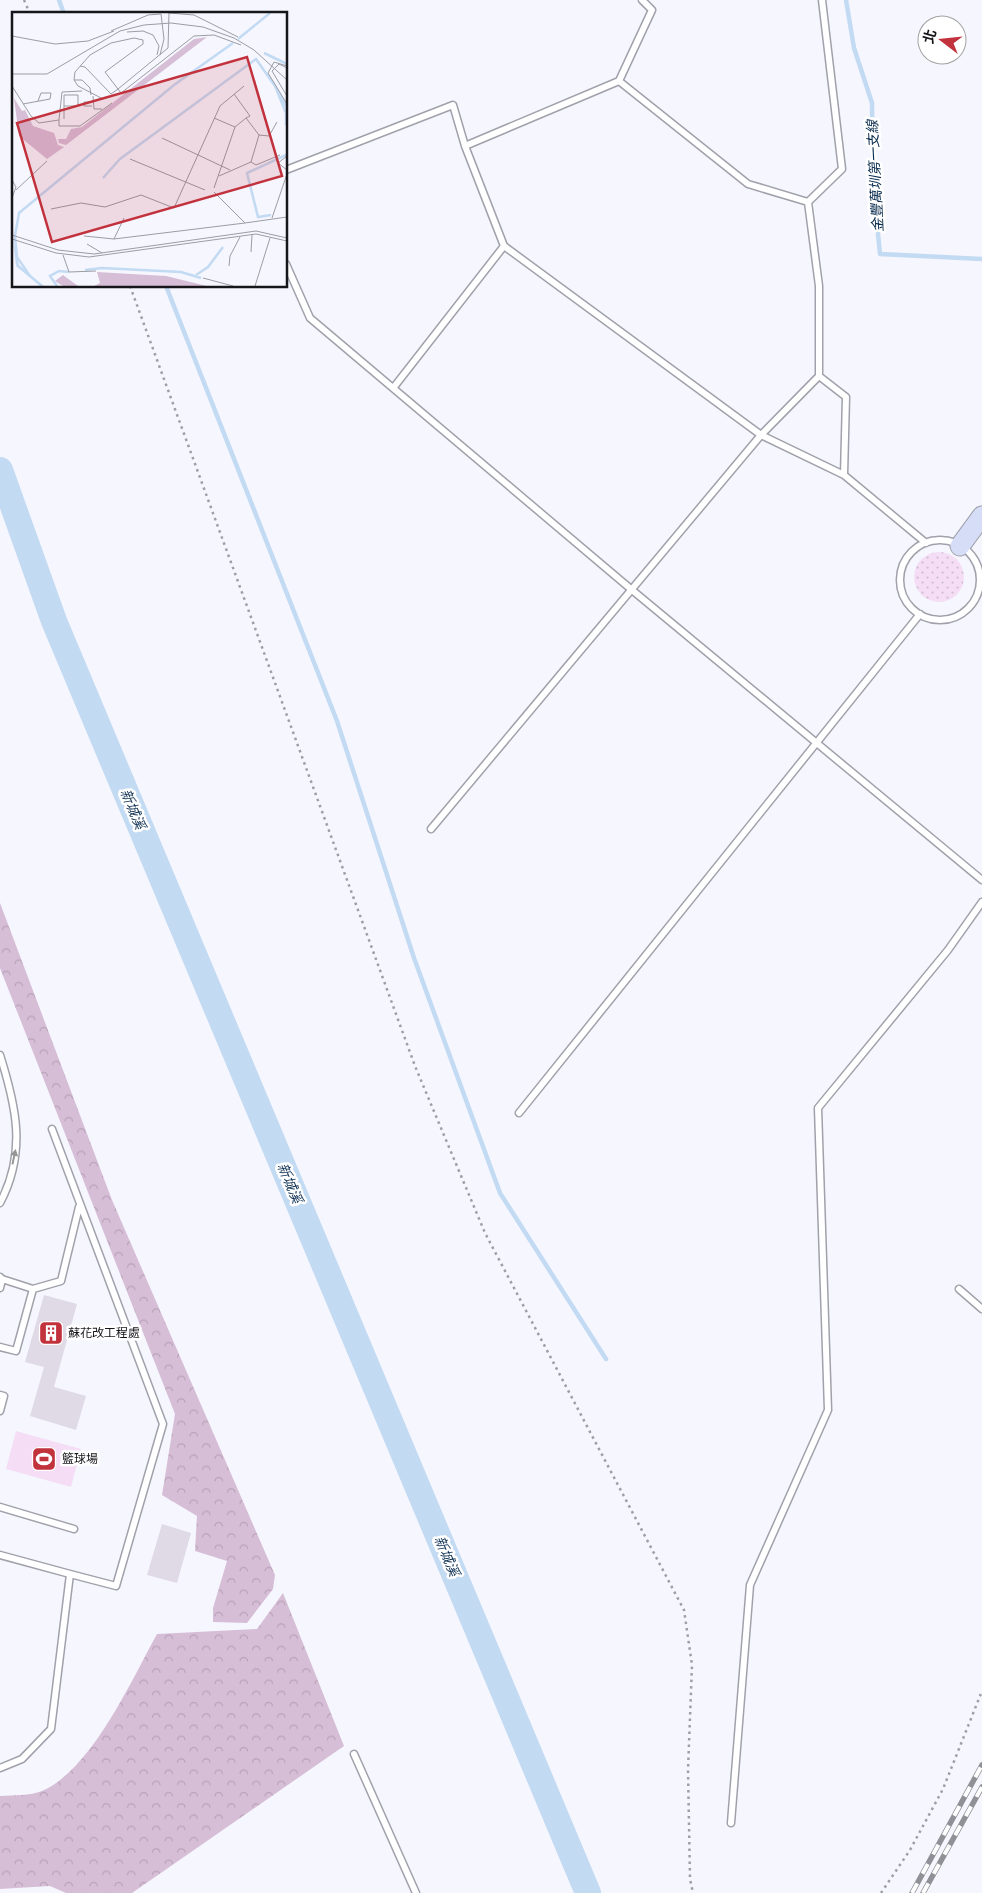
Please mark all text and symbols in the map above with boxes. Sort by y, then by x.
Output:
inset map [12,12,288,288]
north arrow [917,15,967,65]
text: 北 [920,27,939,45]
water label: 金豐萬圳第一支線 [864,118,886,232]
water label: 新城溪 [117,787,149,833]
one-way arrow [10,1149,18,1164]
water label: 新城溪 [274,1161,306,1207]
building icon: 蘇花改工程處 [38,1320,64,1346]
place label: 蘇花改工程處 [68,1326,140,1340]
sports icon: 籃球場 [31,1446,57,1472]
place label: 籃球場 [62,1452,98,1466]
water label: 新城溪 [431,1534,463,1580]

